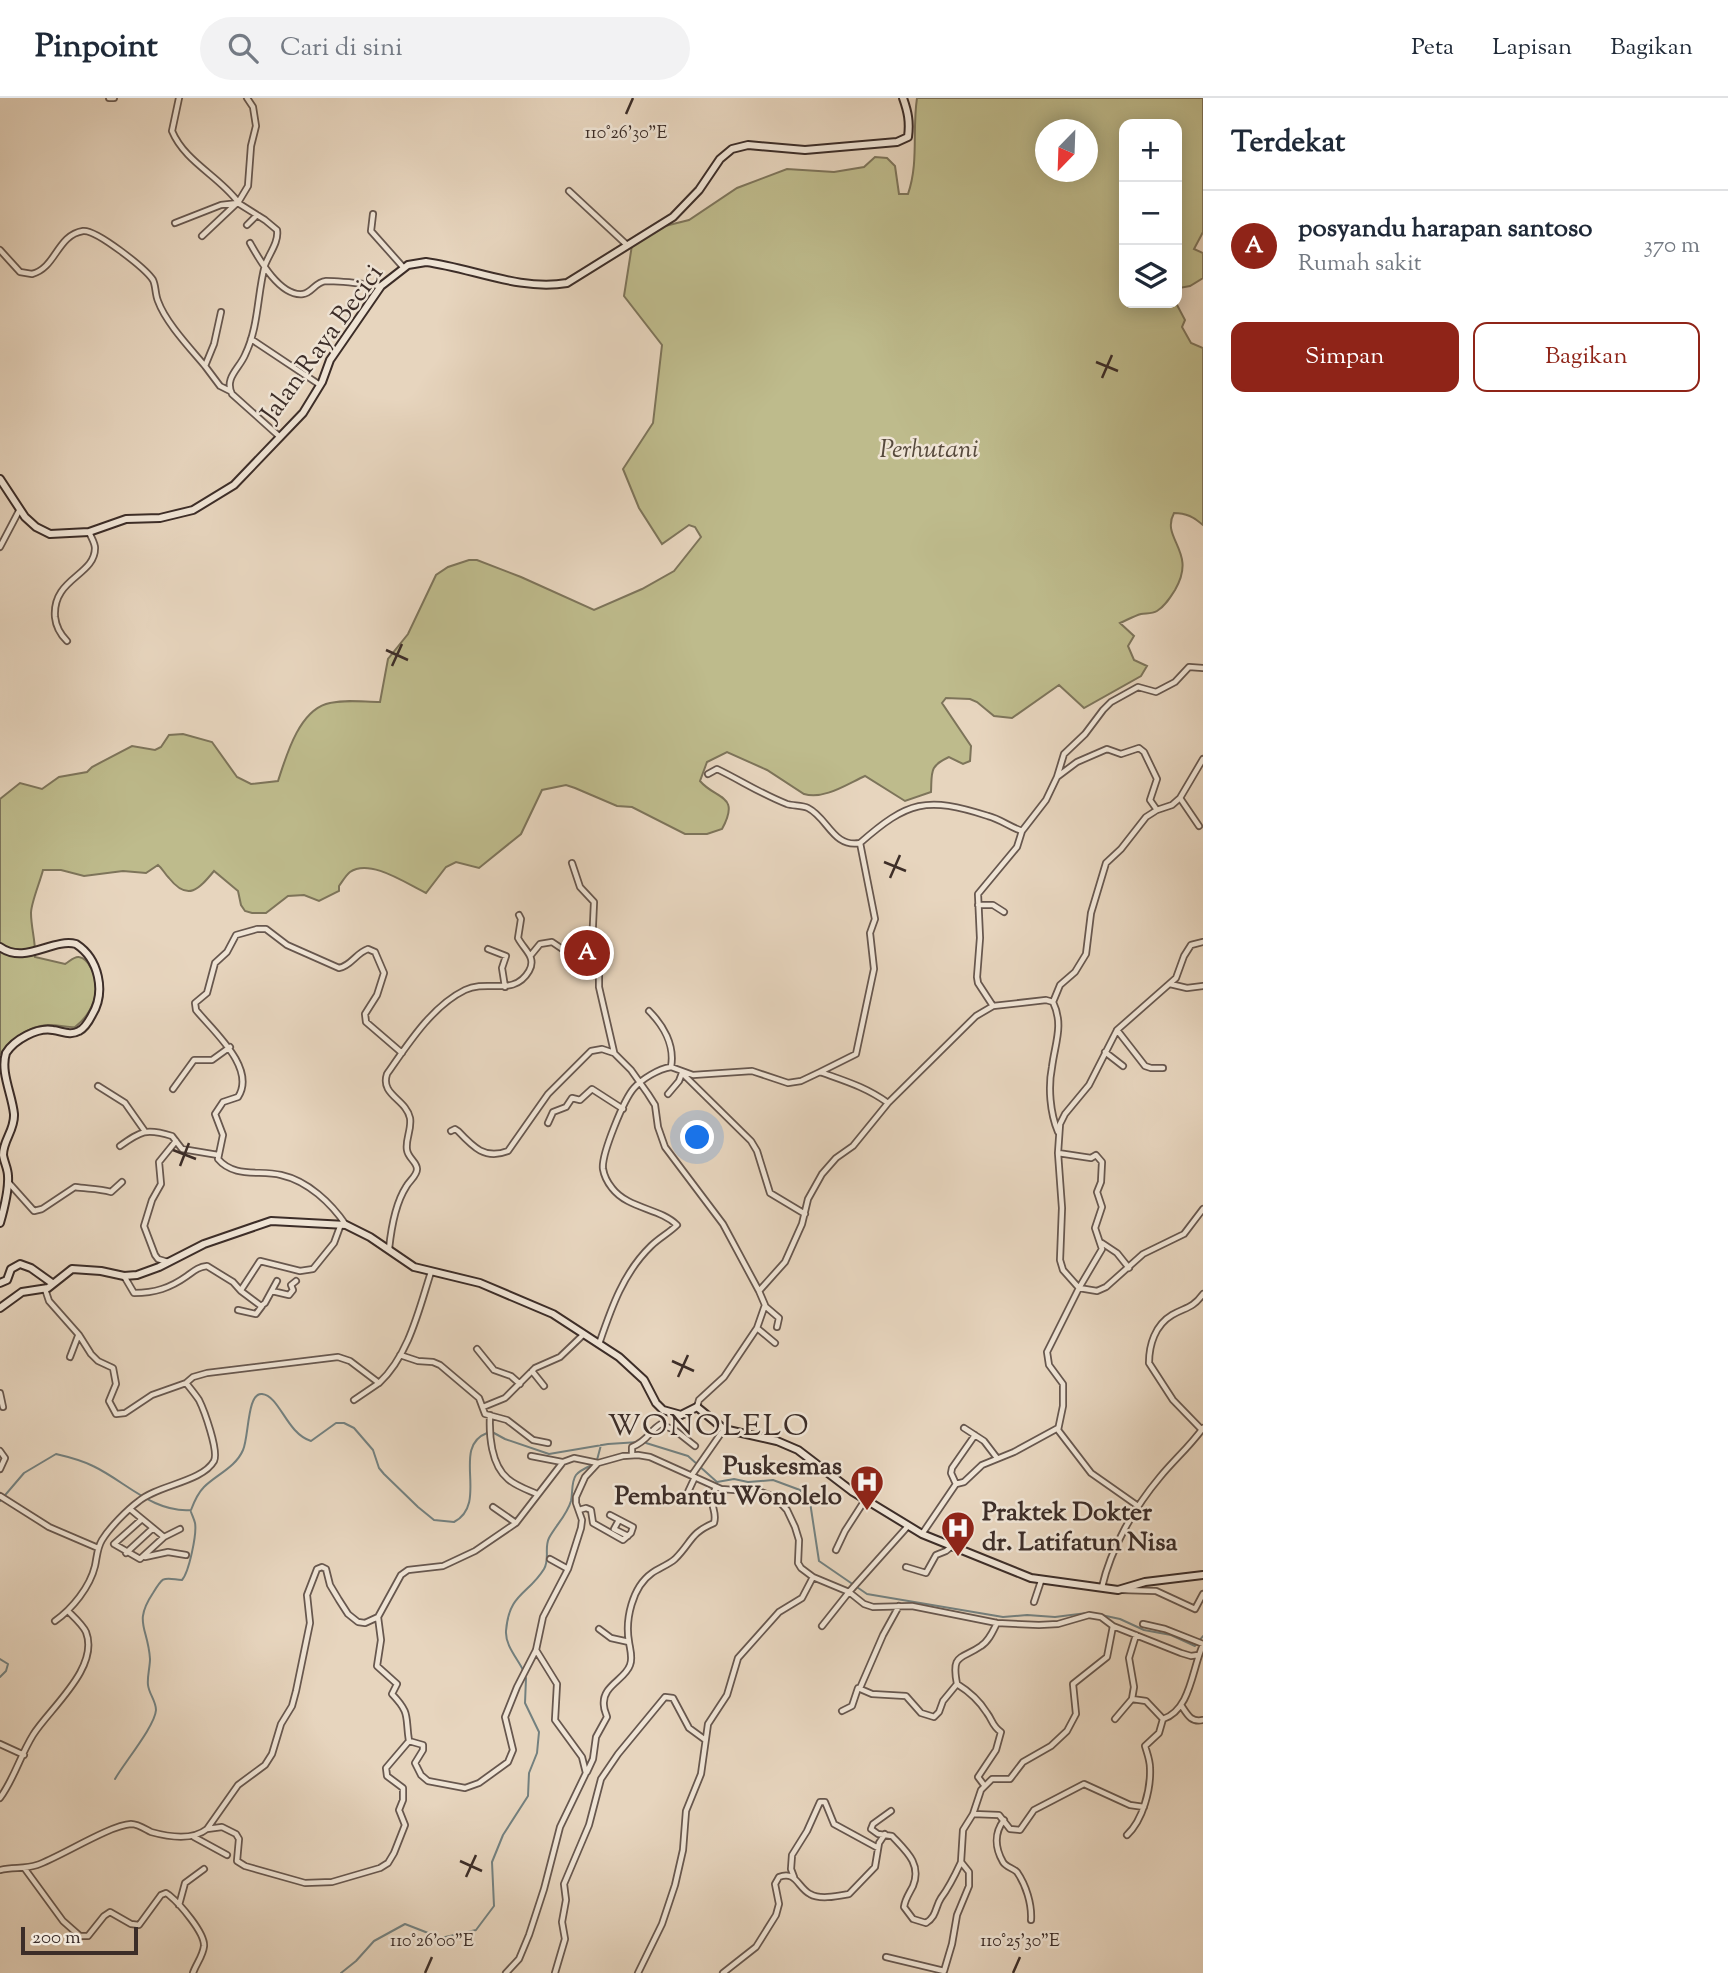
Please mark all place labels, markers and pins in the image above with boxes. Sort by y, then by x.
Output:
pin: A [564,927,610,979]
place label: Puskesmas Pembantu Wonolelo [614,1449,842,1516]
hospital icon: Puskesmas Pembantu Wonolelo [848,1463,886,1512]
place label: Praktek Dokter dr. Latifatun Nisa [982,1495,1177,1562]
hospital icon: Praktek Dokter dr. Latifatun Nisa [939,1509,977,1558]

